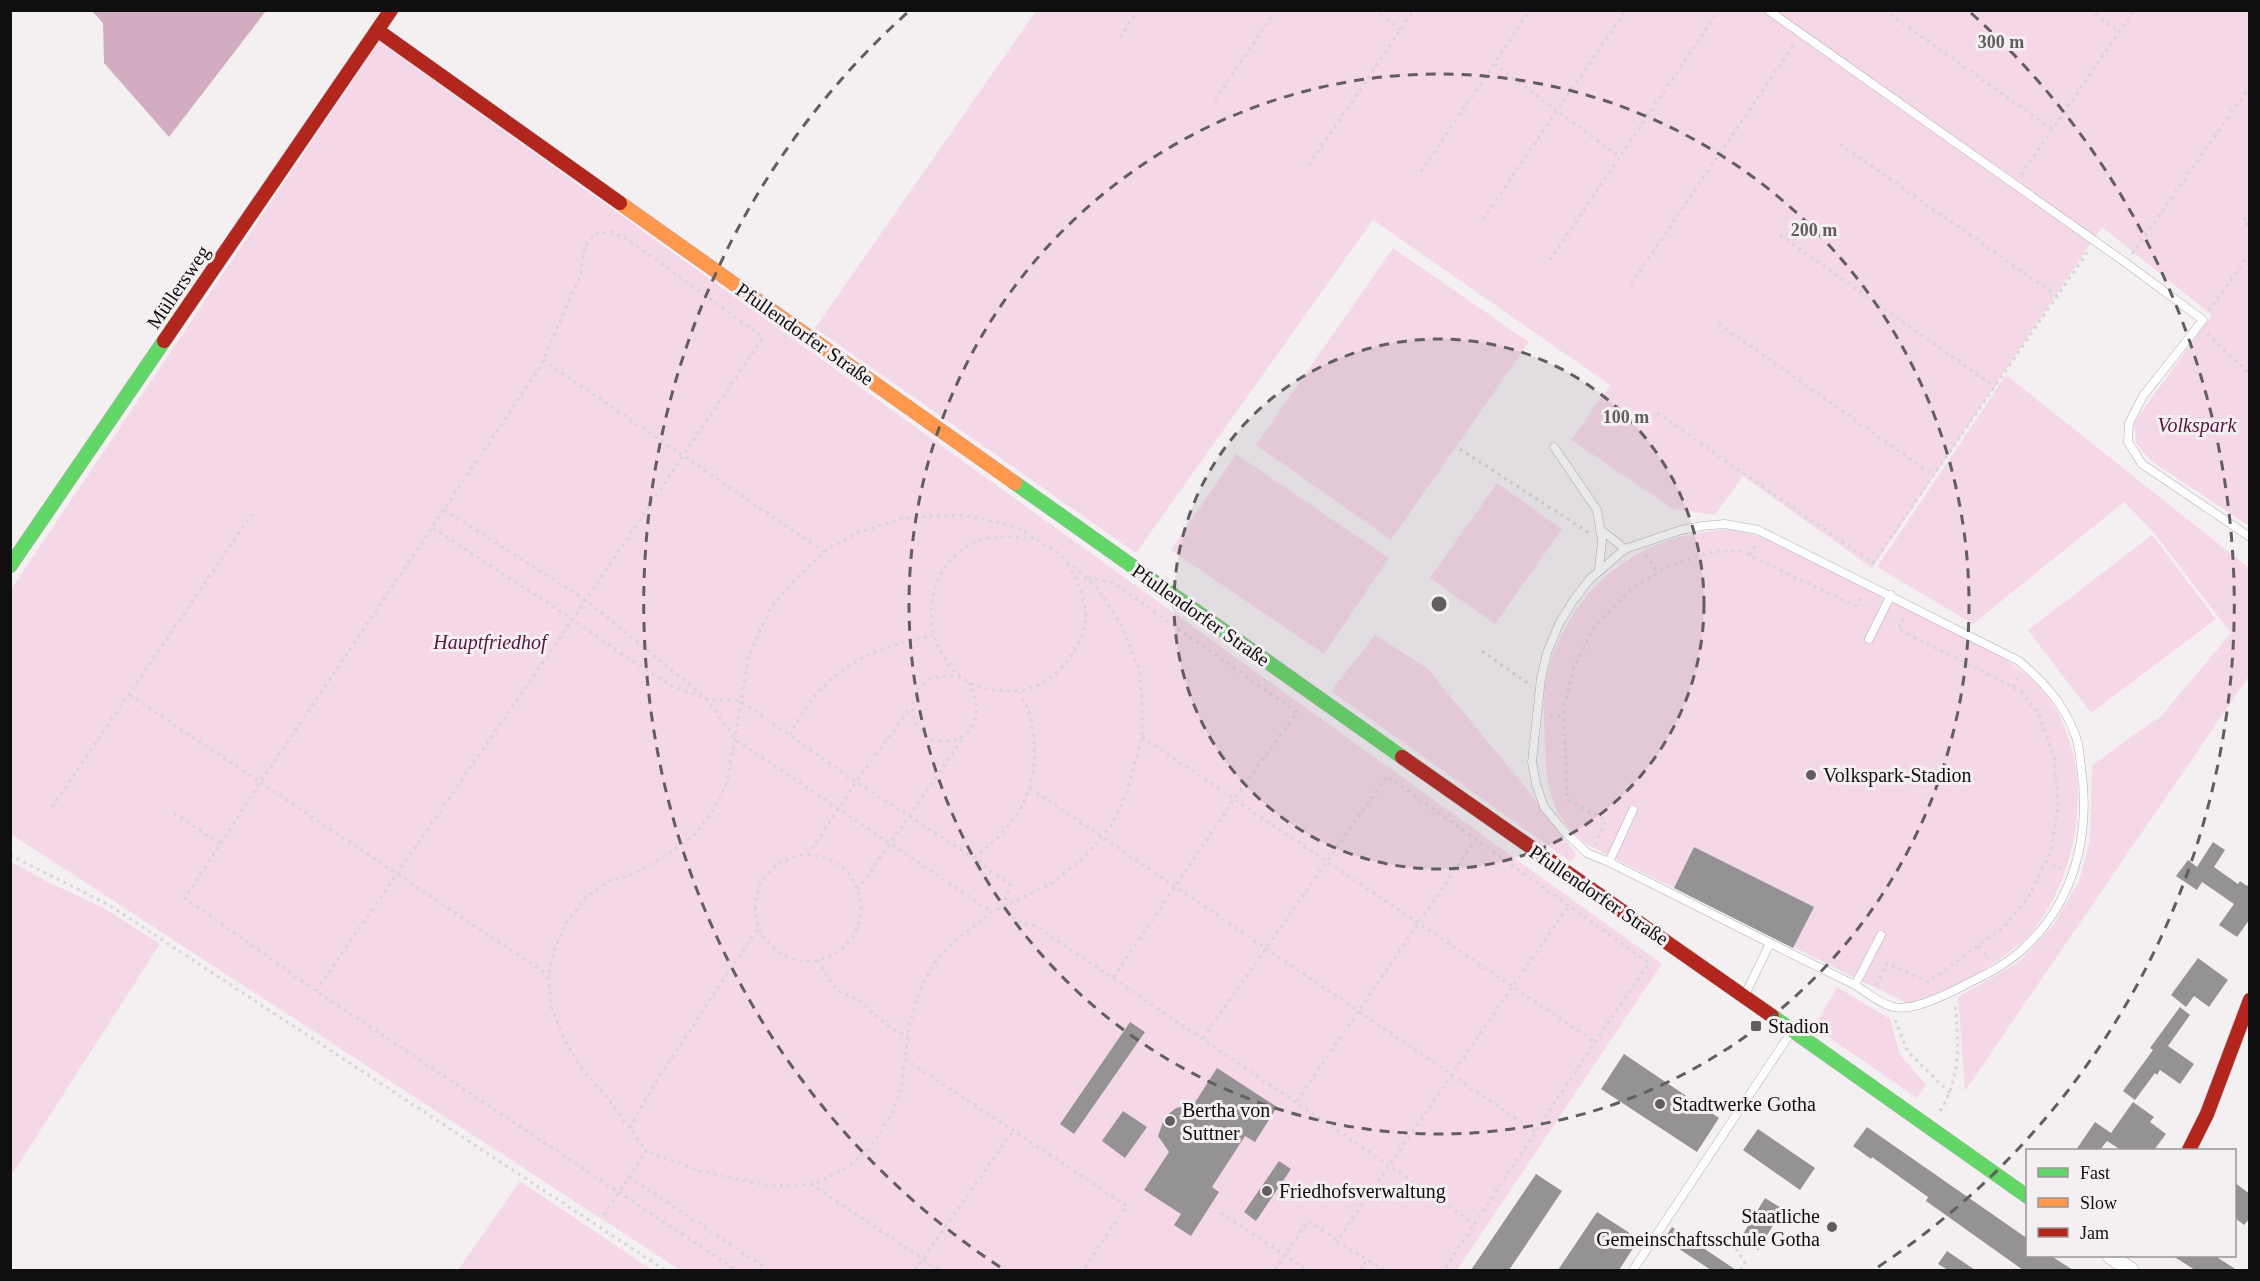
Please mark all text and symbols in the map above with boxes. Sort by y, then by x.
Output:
text: 300 m [1978,32,2024,52]
text: 200 m [1791,220,1837,240]
street label: Müllersweg [142,241,215,333]
street label: Pfullendorfer Straße [732,278,878,390]
text: 100 m [1603,407,1649,427]
park label: Volkspark [2158,414,2238,437]
street label: Pfullendorfer Straße [1128,559,1274,671]
centre of rings [1429,594,1449,614]
park label: Hauptfriedhof [432,631,549,654]
place label: Volkspark-Stadion [1823,764,1972,787]
marker: Volkspark-Stadion [1804,768,1818,782]
street label: Pfullendorfer Straße [1525,840,1673,950]
place label: Stadion [1768,1015,1829,1037]
marker: Stadion [1749,1019,1763,1033]
place label: Stadtwerke Gotha [1672,1093,1816,1115]
marker: Stadtwerke Gotha [1653,1097,1667,1111]
place label: Bertha von Suttner [1182,1099,1270,1144]
marker: Bertha von Suttner [1163,1114,1177,1128]
legend [2026,1149,2236,1257]
text: Fast [2080,1163,2110,1183]
place label: Friedhofsverwaltung [1279,1180,1446,1203]
marker: Friedhofsverwaltung [1260,1184,1274,1198]
text: Slow [2080,1193,2117,1213]
place label: Staatliche Gemeinschaftsschule Gotha [1596,1205,1820,1250]
marker: Staatliche Gemeinschaftsschule Gotha [1825,1220,1839,1234]
text: Jam [2080,1223,2109,1243]

